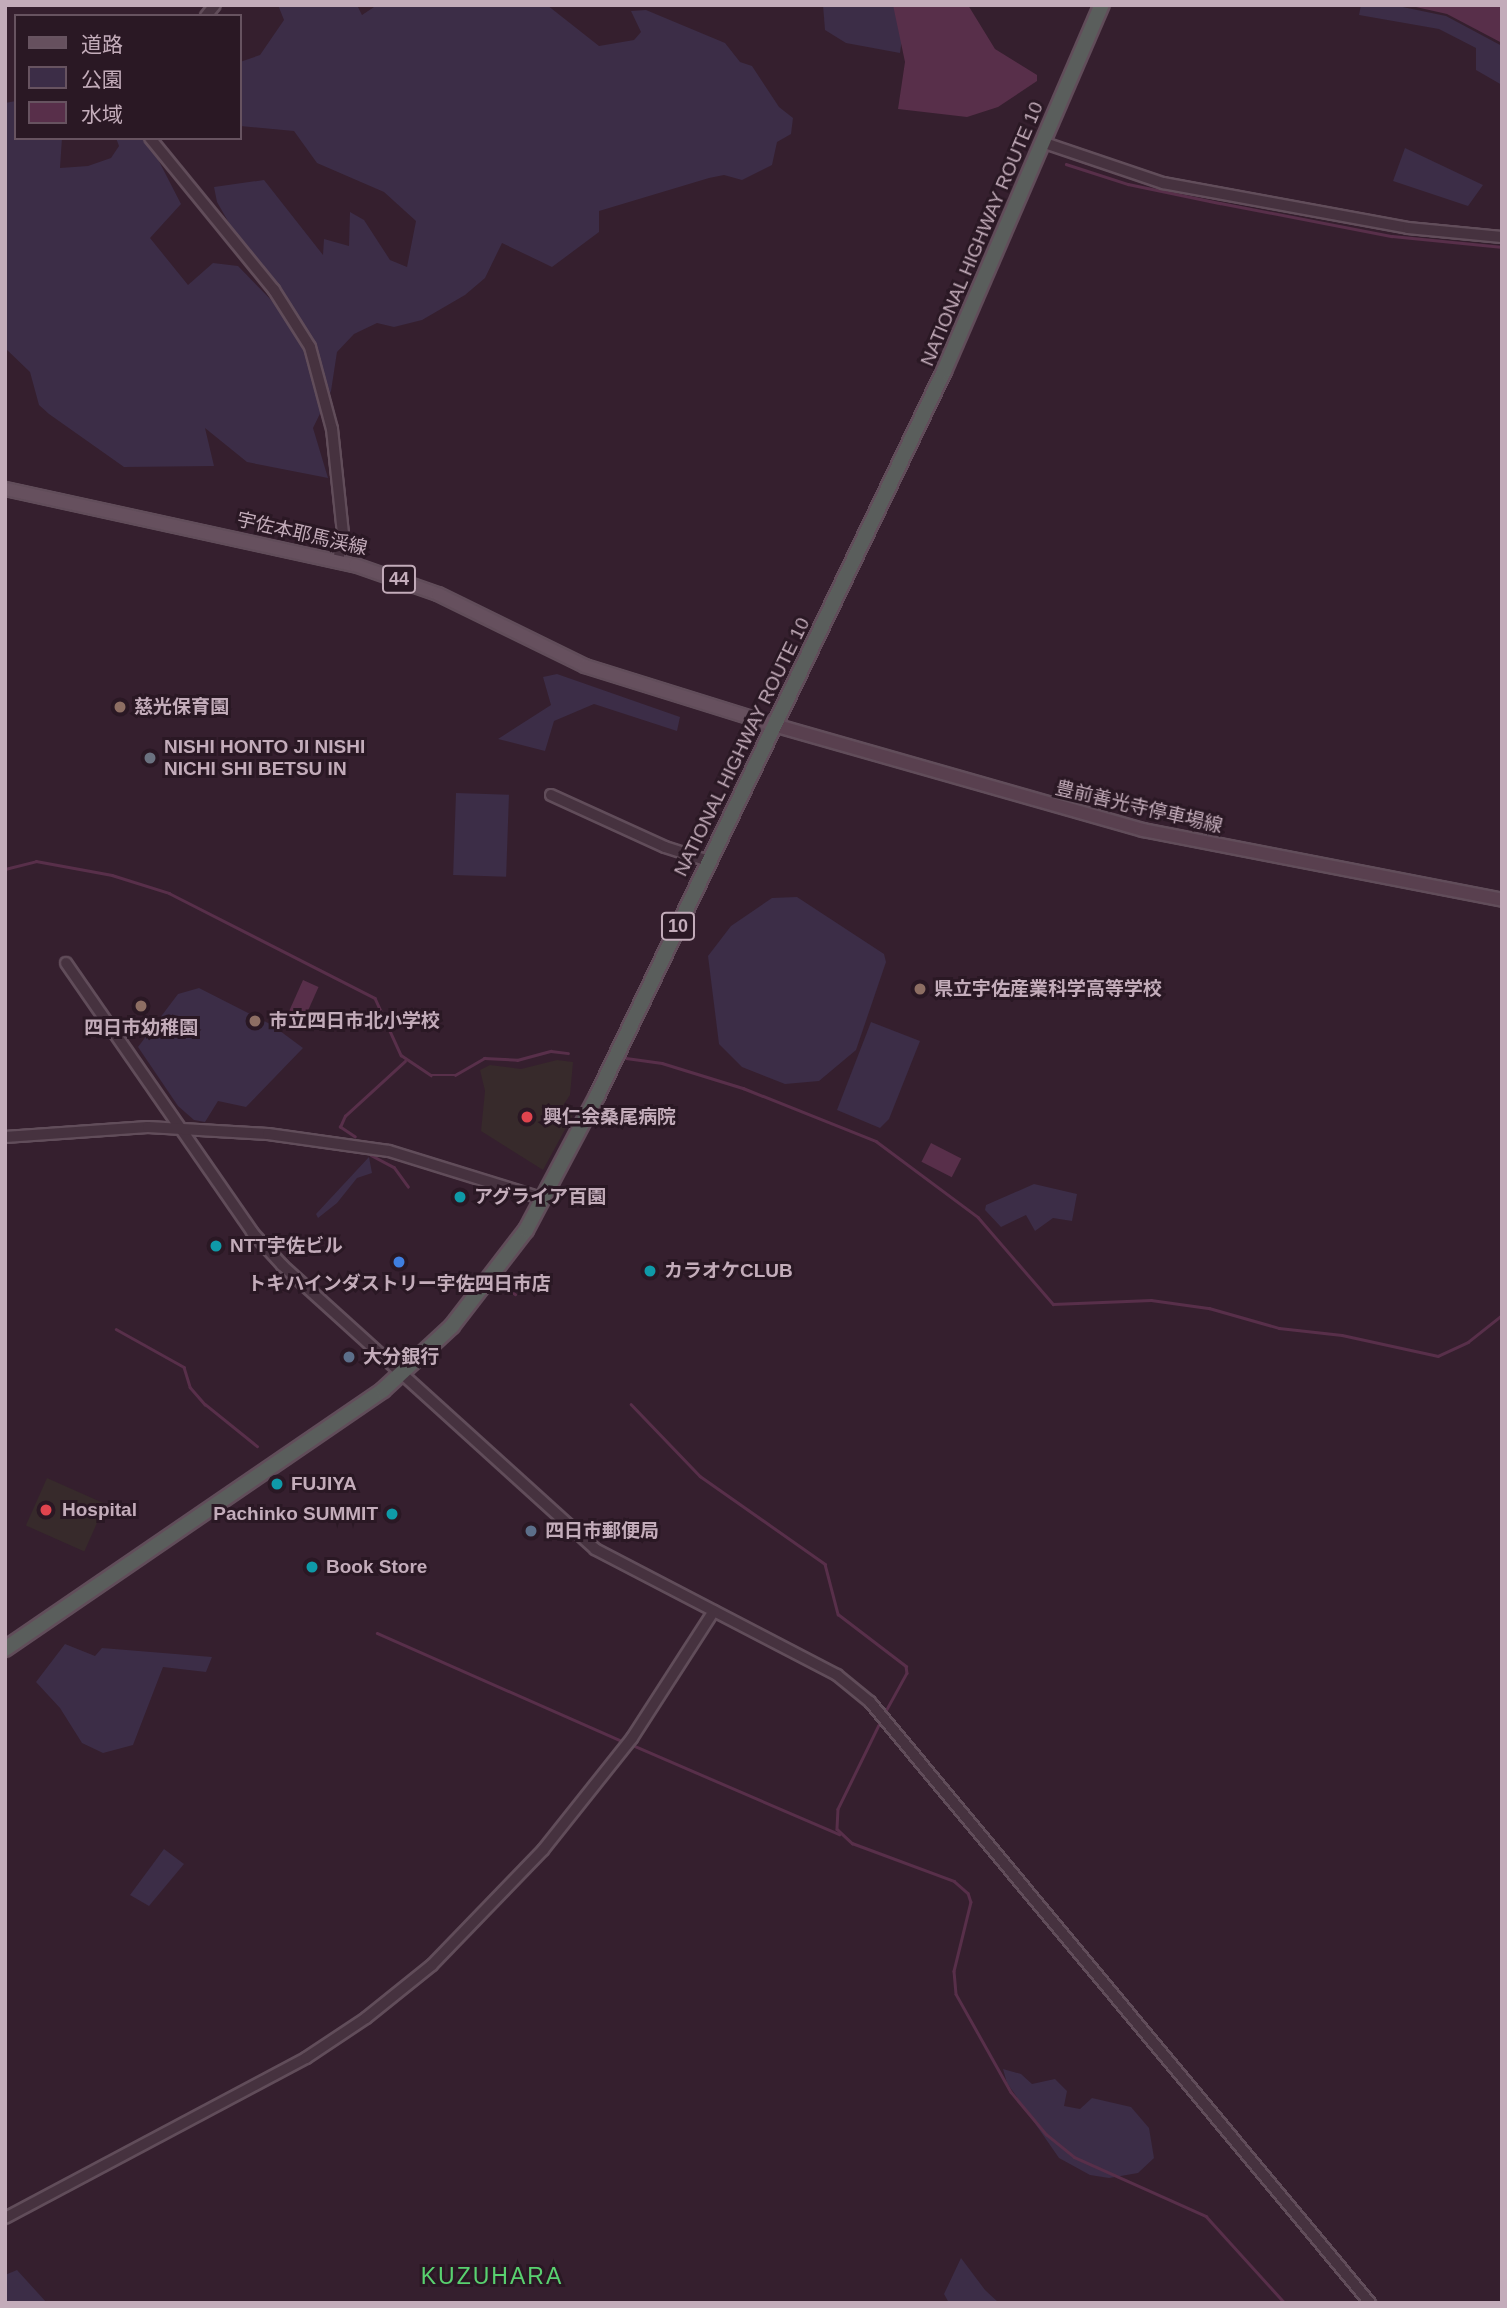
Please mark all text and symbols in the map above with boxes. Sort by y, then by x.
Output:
legend [14,14,242,140]
text: 道路 [81,33,123,56]
text: 公園 [81,68,123,91]
street label: NATIONAL HIGHWAY ROUTE 10 [916,98,1048,370]
text: 水域 [81,103,123,126]
street label: 宇佐本耶馬渓線 [235,508,369,560]
road number: 44 [382,564,416,594]
street label: NATIONAL HIGHWAY ROUTE 10 [669,614,815,880]
place label: 慈光保育園 [134,696,229,718]
marker: 慈光保育園 [112,699,128,715]
place label: NISHI HONTO JI NISHI NICHI SHI BETSU IN [164,736,365,780]
marker: NISHI HONTO JI NISHI NICHI SHI BETSU IN [142,750,158,766]
street label: 豊前善光寺停車場線 [1053,777,1225,837]
road number: 10 [660,911,696,940]
place label: 県立宇佐産業科学高等学校 [934,978,1162,1000]
marker: 県立宇佐産業科学高等学校 [912,981,928,997]
marker: 四日市幼稚園 [133,998,149,1014]
place label: 市立四日市北小学校 [269,1010,440,1032]
marker: 市立四日市北小学校 [247,1013,263,1029]
place label: 四日市幼稚園 [84,1017,198,1039]
place label: 興仁会桑尾病院 [543,1106,676,1128]
marker: 興仁会桑尾病院 [517,1107,537,1127]
place label: アグライア百園 [474,1186,607,1208]
marker: アグライア百園 [452,1189,468,1205]
place label: NTT宇佐ビル [230,1235,343,1257]
marker: NTT宇佐ビル [208,1238,224,1254]
marker: トキハインダストリー宇佐四日市店 [391,1254,407,1270]
place label: カラオケCLUB [664,1260,793,1282]
marker: カラオケCLUB [642,1263,658,1279]
place label: トキハインダストリー宇佐四日市店 [247,1273,551,1295]
place label: 大分銀行 [363,1346,439,1368]
marker: 大分銀行 [341,1349,357,1365]
place label: FUJIYA [291,1473,357,1495]
marker: FUJIYA [269,1476,285,1492]
place label: Hospital [62,1499,137,1521]
marker: Hospital [36,1500,56,1520]
place label: Pachinko SUMMIT [213,1503,378,1525]
marker: Pachinko SUMMIT [384,1506,400,1522]
place label: 四日市郵便局 [545,1520,659,1542]
marker: 四日市郵便局 [523,1523,539,1539]
place label: Book Store [326,1556,427,1578]
marker: Book Store [304,1559,320,1575]
district label: KUZUHARA [422,2262,562,2290]

